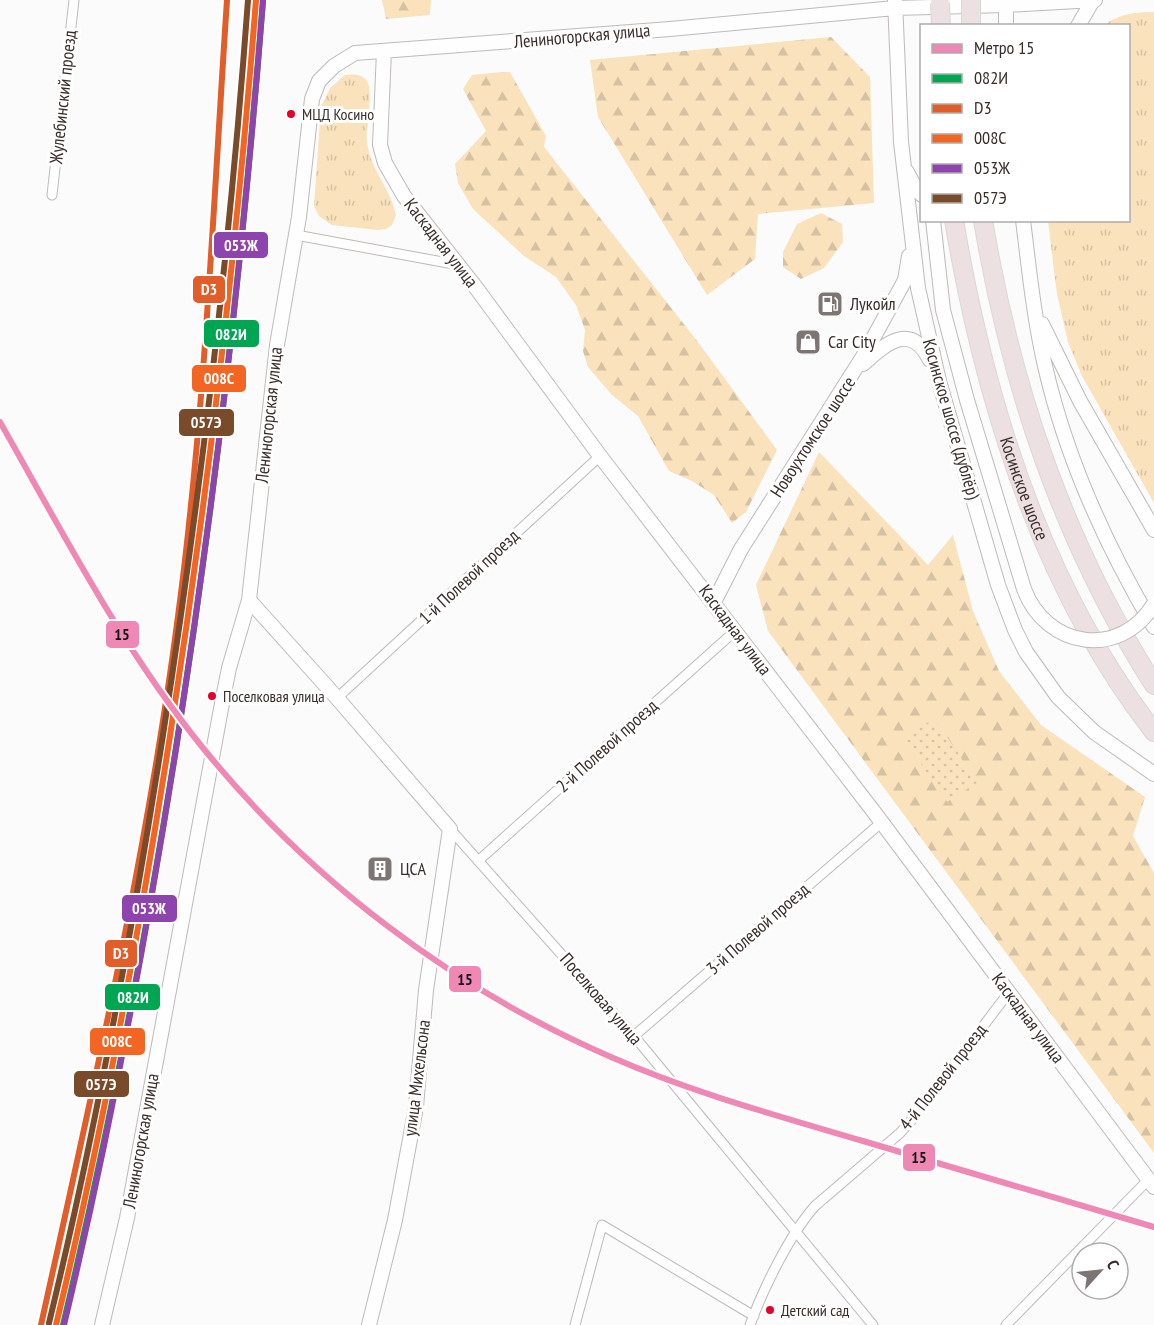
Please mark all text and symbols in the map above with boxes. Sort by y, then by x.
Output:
street label: Лениногорская улица [512,18,651,53]
legend [920,24,1130,222]
street label: Жулебинский проезд [44,29,81,166]
text: Метро 15 [974,36,1034,59]
text: 082И [974,66,1008,89]
text: D3 [974,96,992,119]
place label: МЦД Косино [302,104,374,124]
marker: МЦД Косино [285,108,297,120]
text: 008С [974,126,1007,149]
text: 053Ж [974,156,1010,179]
text: 057Э [974,186,1007,209]
street label: Каскадная улица [399,193,483,292]
line badge: 053Ж [213,231,269,259]
text: 053Ж [224,235,259,255]
line badge: D3 [192,275,226,304]
text: D3 [201,279,217,299]
fuel station icon: Лукойл [815,289,845,319]
place label: Лукойл [849,292,896,315]
line badge: 082И [203,319,260,348]
text: 082И [215,324,247,344]
shop icon: Car City [793,327,823,357]
place label: Car City [828,330,876,353]
street label: Косинское шоссе (дублёр) [918,336,986,502]
street label: Лениногорская улица [250,346,287,485]
line badge: 008С [191,364,247,393]
text: 008С [204,368,235,388]
street label: Новоухтомское шоссе [765,372,860,502]
line badge: 057Э [178,408,235,437]
text: 057Э [191,412,222,432]
street label: Косинское шоссе [995,434,1054,544]
street label: 1-й Полевой проезд [414,524,524,629]
street label: Каскадная улица [694,580,777,679]
line badge: 15 [105,620,140,649]
text: 15 [114,624,130,644]
place label: Поселковая улица [223,686,325,706]
marker: Поселковая улица [206,690,218,702]
street label: 2-й Полевой проезд [551,694,662,797]
building icon: ЦСА [365,854,395,884]
place label: ЦСА [400,857,426,880]
street label: 3-й Полевой проезд [702,878,814,980]
line badge: 053Ж [121,894,178,923]
text: 053Ж [132,898,167,918]
line badge: D3 [104,939,138,968]
text: D3 [113,943,129,963]
street label: Поселковая улица [555,948,648,1049]
line badge: 15 [448,965,482,993]
street label: Каскадная улица [987,968,1070,1067]
text: 15 [457,969,473,989]
line badge: 082И [104,983,161,1011]
text: 082И [117,987,149,1007]
street label: улица Михельсона [398,1018,435,1138]
street label: 4-й Полевой проезд [894,1019,991,1135]
line badge: 008С [89,1027,146,1056]
text: 008С [102,1031,133,1051]
line badge: 057Э [73,1070,130,1098]
street label: Лениногорская улица [117,1072,164,1211]
text: 057Э [86,1074,117,1094]
line badge: 15 [902,1143,936,1172]
text: 15 [911,1147,927,1167]
north arrow [1070,1241,1130,1301]
text: С [1103,1256,1124,1273]
place label: Детский сад [781,1300,849,1320]
marker: Детский сад [764,1304,776,1316]

